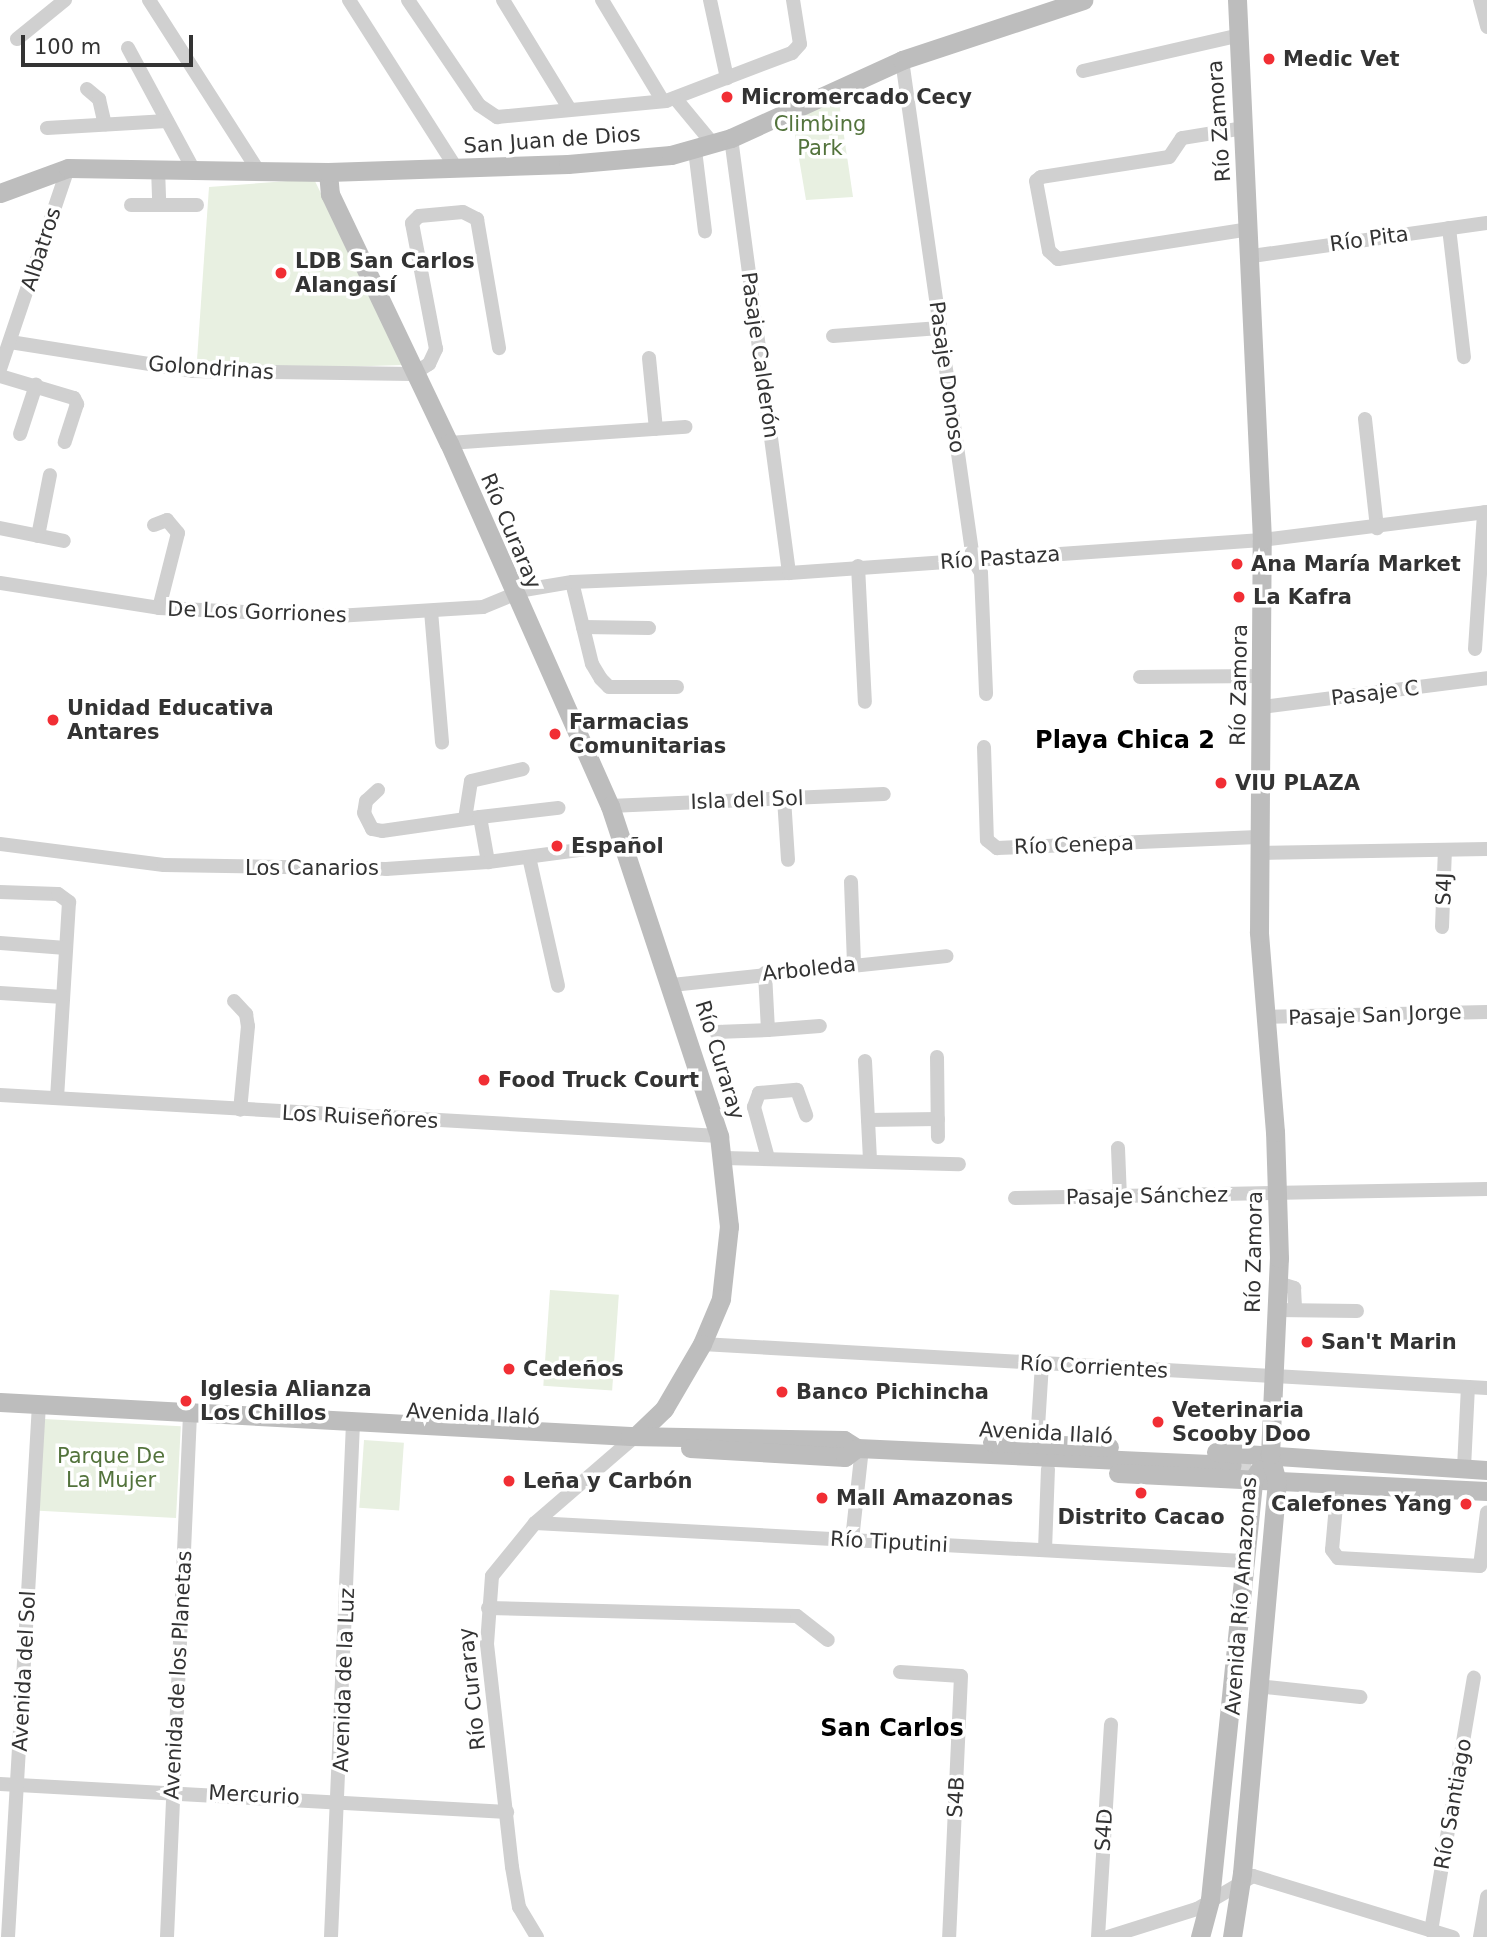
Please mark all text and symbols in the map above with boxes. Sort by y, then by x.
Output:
scale bar [24,21,196,65]
text: 100 m [34,35,101,59]
place label: Medic Vet [1283,46,1400,72]
marker: Medic Vet [1261,51,1277,67]
street label: Río Zamora [1202,59,1236,183]
place label: Micromercado Cecy [741,84,972,110]
marker: Micromercado Cecy [719,89,735,105]
park label: Climbing Park [774,111,866,161]
street label: San Juan de Dios [463,121,641,159]
street label: Albatros [16,204,66,294]
street label: Río Pita [1328,221,1410,257]
place label: LDB San Carlos Alangasí [295,248,475,298]
marker: LDB San Carlos Alangasí [273,265,289,281]
street label: Pasaje Calderón [736,270,784,440]
street label: Pasaje Donoso [924,300,970,454]
street label: Golondrinas [147,351,275,385]
street label: Río Curaray [475,469,547,593]
street label: Río Pastaza [939,541,1061,575]
place label: Ana María Market [1251,551,1461,577]
marker: Ana María Market [1229,556,1245,572]
place label: La Kafra [1253,584,1352,610]
marker: La Kafra [1231,589,1247,605]
street label: De Los Gorriones [167,596,347,628]
street label: Río Zamora [1225,624,1253,746]
street label: Pasaje C [1330,675,1420,711]
place label: Unidad Educativa Antares [67,695,274,745]
place label: Farmacias Comunitarias [569,709,726,759]
marker: Unidad Educativa Antares [45,712,61,728]
marker: Farmacias Comunitarias [547,726,563,742]
district label: Playa Chica 2 [1035,727,1215,755]
place label: VIU PLAZA [1235,770,1360,796]
marker: VIU PLAZA [1213,775,1229,791]
street label: Isla del Sol [690,785,804,815]
street label: Río Cenepa [1014,830,1134,860]
place label: Español [571,833,664,859]
marker: Español [549,838,565,854]
street label: Los Canarios [245,855,379,881]
street label: S4J [1431,872,1457,906]
street label: Arboleda [761,952,857,986]
street label: Río Curaray [690,997,750,1123]
street label: Pasaje San Jorge [1288,999,1462,1031]
place label: Food Truck Court [498,1067,699,1093]
marker: Food Truck Court [476,1072,492,1088]
street label: Los Ruiseñores [281,1100,439,1134]
street label: Pasaje Sánchez [1066,1182,1228,1210]
street label: Río Zamora [1240,1191,1268,1313]
place label: San't Marin [1321,1329,1457,1355]
marker: San't Marin [1299,1334,1315,1350]
street label: Río Corrientes [1019,1351,1169,1383]
place label: Cedeños [523,1356,624,1382]
marker: Cedeños [501,1361,517,1377]
place label: Iglesia Alianza Los Chillos [200,1376,372,1426]
place label: Banco Pichincha [796,1379,989,1405]
marker: Banco Pichincha [774,1384,790,1400]
marker: Iglesia Alianza Los Chillos [178,1393,194,1409]
place label: Veterinaria Scooby Doo [1172,1397,1311,1447]
street label: Avenida Ilaló [405,1398,541,1430]
marker: Veterinaria Scooby Doo [1150,1414,1166,1430]
street label: Avenida Ilaló [978,1417,1114,1449]
park label: Parque De La Mujer [57,1443,165,1493]
place label: Leña y Carbón [523,1468,692,1494]
marker: Leña y Carbón [501,1473,517,1489]
street label: Avenida Río Amazonas [1220,1476,1262,1716]
place label: Mall Amazonas [836,1485,1013,1511]
marker: Distrito Cacao [1133,1485,1149,1501]
marker: Mall Amazonas [814,1490,830,1506]
place label: Calefones Yang [1271,1491,1452,1517]
marker: Calefones Yang [1458,1496,1474,1512]
place label: Distrito Cacao [1057,1504,1225,1530]
street label: Río Tiputini [830,1526,948,1558]
street label: Avenida de los Planetas [159,1550,197,1800]
street label: Avenida de la Luz [328,1587,360,1773]
street label: Avenida del Sol [7,1590,41,1752]
street label: Río Curaray [453,1626,491,1752]
district label: San Carlos [820,1715,964,1743]
street label: Río Santiago [1429,1737,1477,1871]
street label: S4B [942,1776,970,1818]
street label: Mercurio [208,1780,300,1810]
street label: S4D [1090,1808,1118,1852]

